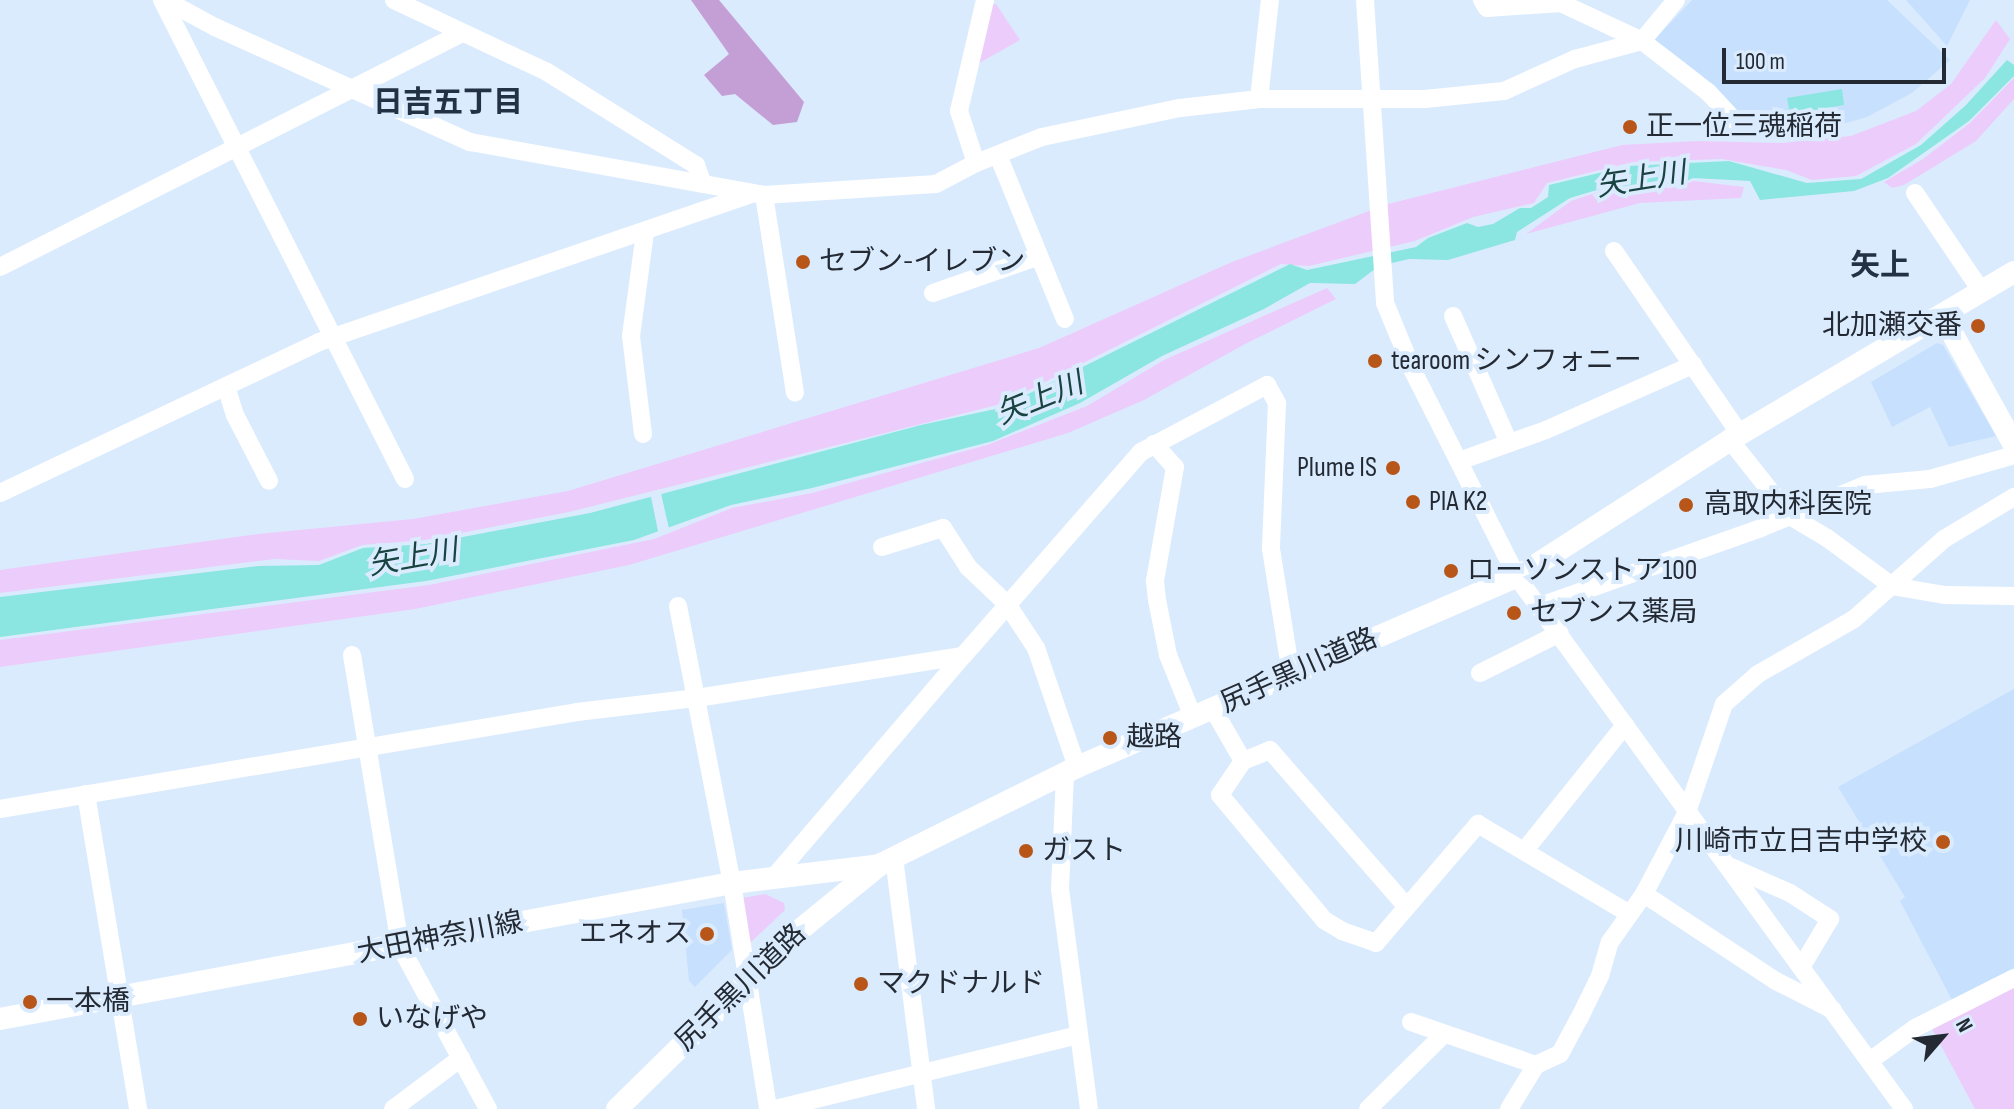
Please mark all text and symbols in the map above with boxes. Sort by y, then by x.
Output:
scale bar [1726,32,1950,82]
text: 100 m [1736,47,1785,76]
district label: 日吉五丁目 [373,85,523,121]
place label: 正一位三魂稲荷 [1646,110,1842,144]
marker: 正一位三魂稲荷 [1621,118,1639,136]
water label: 矢上川 [1594,155,1688,205]
place label: セブン-イレブン [819,245,1025,279]
district label: 矢上 [1850,248,1910,284]
marker: セブン-イレブン [794,253,812,271]
place label: 北加瀬交番 [1822,309,1962,343]
marker: 北加瀬交番 [1969,317,1987,335]
place label: tearoom シンフォニー [1391,344,1643,378]
marker: tearoom シンフォニー [1366,352,1384,370]
water label: 矢上川 [992,365,1088,433]
place label: Plume IS [1297,451,1377,485]
marker: Plume IS [1384,459,1402,477]
place label: PIA K2 [1429,485,1487,519]
place label: 高取内科医院 [1704,488,1872,522]
marker: PIA K2 [1404,493,1422,511]
marker: 高取内科医院 [1675,494,1697,516]
water label: 矢上川 [366,532,460,584]
place label: ローソンストア100 [1467,554,1698,588]
marker: ローソンストア100 [1442,562,1460,580]
place label: セブンス薬局 [1530,596,1698,630]
marker: セブンス薬局 [1505,604,1523,622]
street label: 尻手黒川道路 [1215,621,1383,721]
place label: 越路 [1126,721,1182,755]
marker: 越路 [1101,729,1119,747]
place label: 川崎市立日吉中学校 [1675,825,1927,859]
marker: 川崎市立日吉中学校 [1934,833,1952,851]
place label: ガスト [1042,834,1126,868]
marker: ガスト [1017,842,1035,860]
street label: 大田神奈川線 [354,905,526,971]
place label: エネオス [579,917,691,951]
street label: 尻手黒川道路 [669,918,813,1058]
marker: エネオス [698,925,716,943]
place label: マクドナルド [877,967,1045,1001]
marker: マクドナルド [852,975,870,993]
place label: 一本橋 [46,985,130,1019]
marker: 一本橋 [21,993,39,1011]
north arrow [1902,997,1982,1077]
place label: いなげや [376,1002,488,1036]
marker: いなげや [351,1010,369,1028]
text: N [1949,1014,1978,1037]

